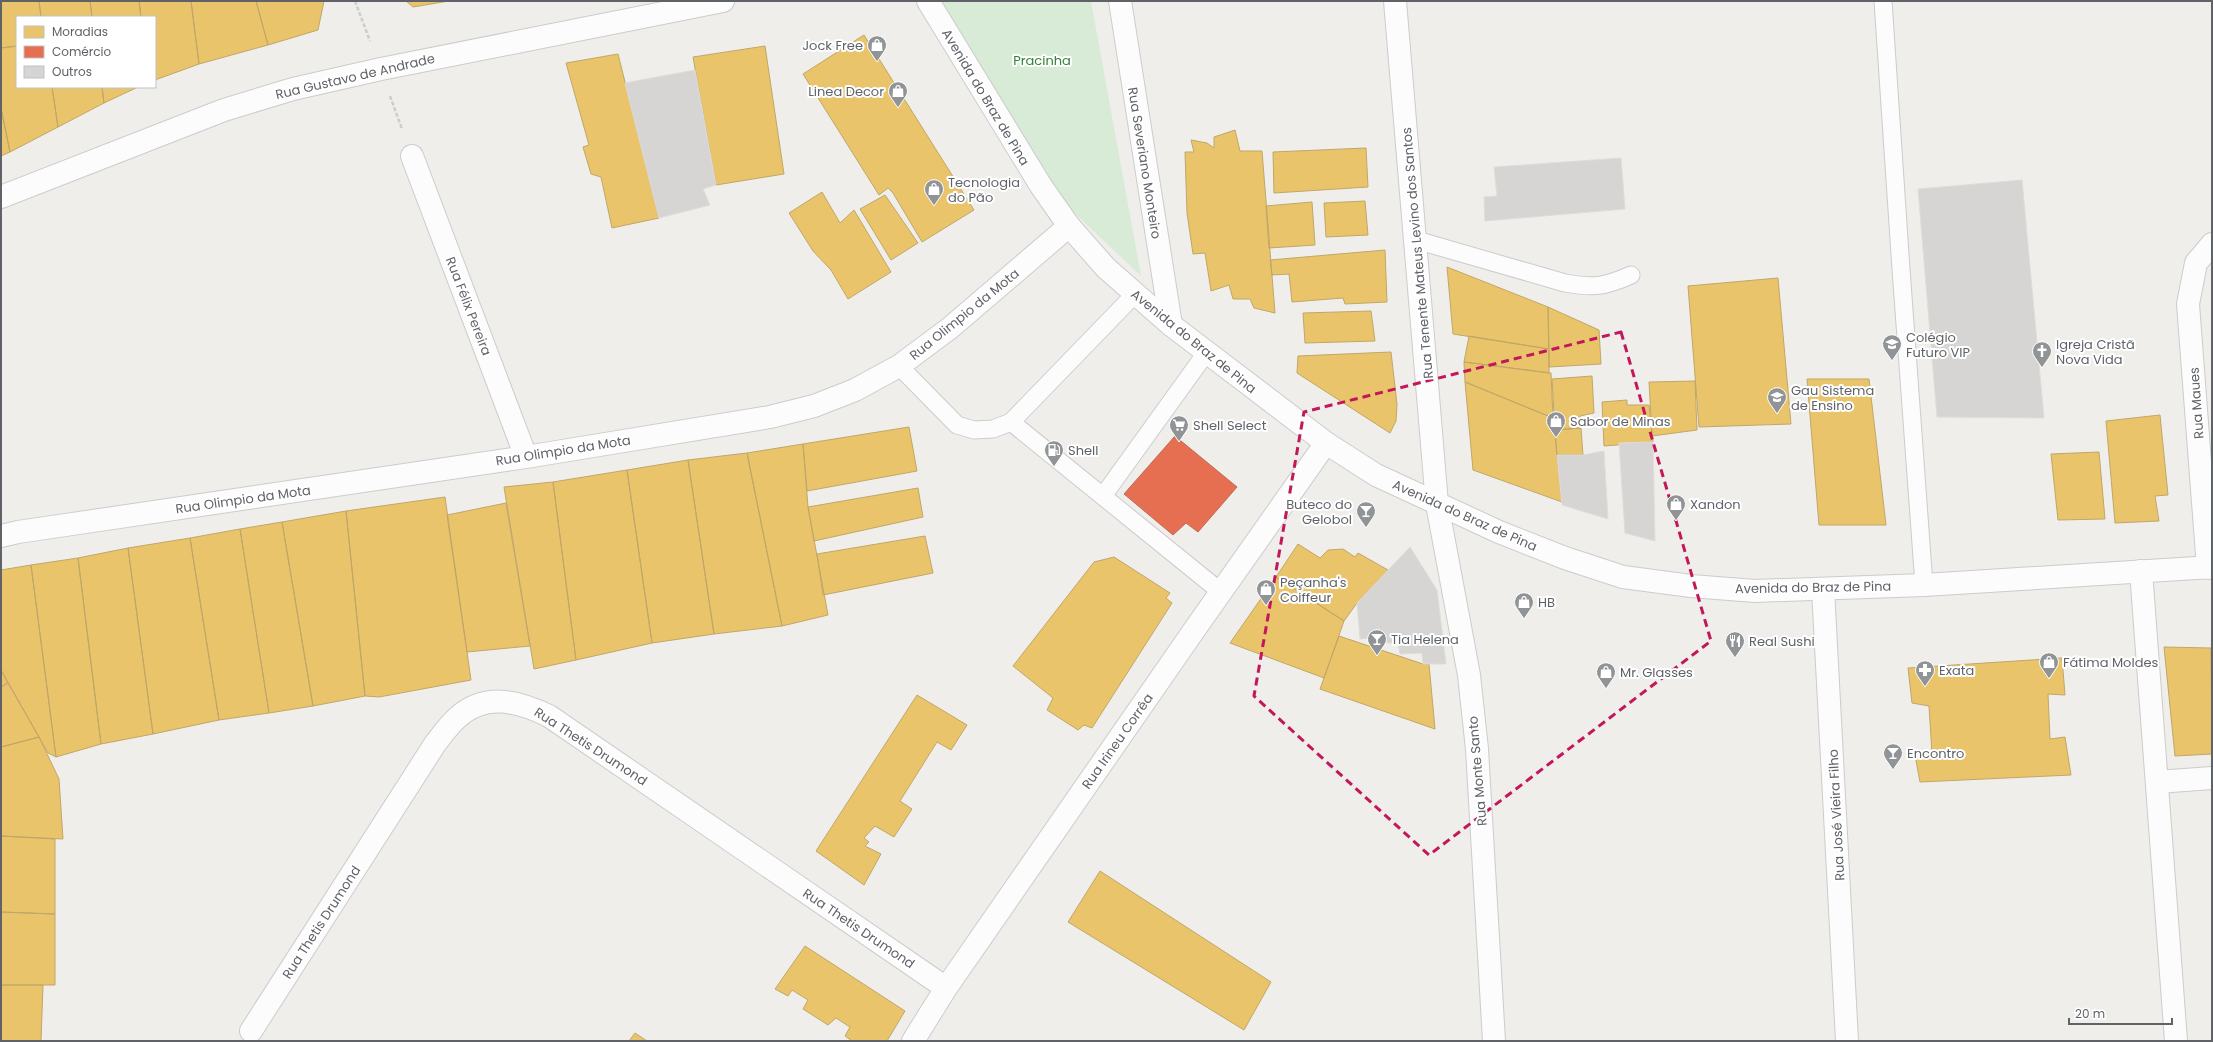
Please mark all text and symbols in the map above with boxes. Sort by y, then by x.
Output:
legend [16,16,156,88]
text: Moradias [52,23,108,40]
street label: Avenida do Braz de Pina [937,25,1034,169]
shop icon: Jock Free [866,34,888,62]
place label: Jock Free [802,36,863,55]
text: Comércio [52,43,111,60]
street label: Rua Gustavo de Andrade [274,49,437,104]
park label: Pracinha [1013,51,1071,70]
text: Outros [52,63,92,80]
shop icon: Linea Decor [887,80,909,108]
place label: Linea Decor [808,82,884,101]
street label: Rua Severiano Monteiro [1123,86,1166,240]
street label: Rua Tenente Mateus Levino dos Santos [1397,126,1438,379]
place label: Tecnologia do Pão [948,173,1020,207]
shop icon: Tecnologia do Pão [923,178,945,206]
street label: Rua Félix Pereira [441,254,496,358]
street label: Rua Olimpio da Mota [905,264,1023,365]
street label: Avenida do Braz de Pina [1127,285,1260,398]
place label: Colégio Futuro VIP [1906,328,1971,362]
school or university icon: Colégio Futuro VIP [1881,333,1903,361]
place label: Igreja Cristã Nova Vida [2056,335,2135,369]
church icon: Igreja Cristã Nova Vida [2031,340,2053,368]
street label: Rua Maues [2185,366,2208,439]
place label: Gau Sistema de Ensino [1791,381,1874,415]
school or university icon: Gau Sistema de Ensino [1766,386,1788,414]
shop icon: Sabor de Minas [1545,410,1567,438]
place label: Sabor de Minas [1570,412,1671,431]
supermarket icon: Shell Select [1168,414,1190,442]
place label: Shell Select [1193,416,1267,435]
street label: Rua Olimpio da Mota [494,430,632,471]
fuel station icon: Shell [1043,439,1065,467]
place label: Shell [1068,441,1098,460]
street label: Avenida do Braz de Pina [1389,475,1540,556]
street label: Rua Olimpio da Mota [174,481,312,518]
shop icon: Xandon [1665,493,1687,521]
place label: Buteco do Gelobol [1286,495,1352,529]
place label: Xandon [1690,495,1741,514]
bar icon: Buteco do Gelobol [1355,500,1377,528]
place label: Peçanha's Coiffeur [1280,573,1347,607]
street label: Avenida do Braz de Pina [1735,577,1891,598]
shop icon: Peçanha's Coiffeur [1255,578,1277,606]
shop icon: HB [1513,591,1535,619]
place label: HB [1538,593,1555,612]
bar icon: Tia Helena [1366,628,1388,656]
place label: Tia Helena [1391,630,1459,649]
restaurant icon: Real Sushi [1724,630,1746,658]
place label: Real Sushi [1749,632,1815,651]
shop icon: Fátima Moldes [2038,651,2060,679]
place label: Fátima Moldes [2063,653,2158,672]
pharmacy icon: Exata [1914,659,1936,687]
shop icon: Mr. Glasses [1595,661,1617,689]
place label: Exata [1939,661,1974,680]
place label: Mr. Glasses [1620,663,1693,682]
street label: Rua Irineu Corrêa [1077,690,1158,793]
street label: Rua Thetis Drumond [531,703,651,790]
street label: Rua Monte Santo [1463,715,1492,827]
bar icon: Encontro [1882,742,1904,770]
place label: Encontro [1907,744,1964,763]
street label: Rua José Vieira Filho [1824,749,1849,881]
street label: Rua Thetis Drumond [278,862,365,982]
street label: Rua Thetis Drumond [799,884,918,973]
scale bar [2069,1000,2172,1026]
text: 20 m [2075,1005,2105,1022]

